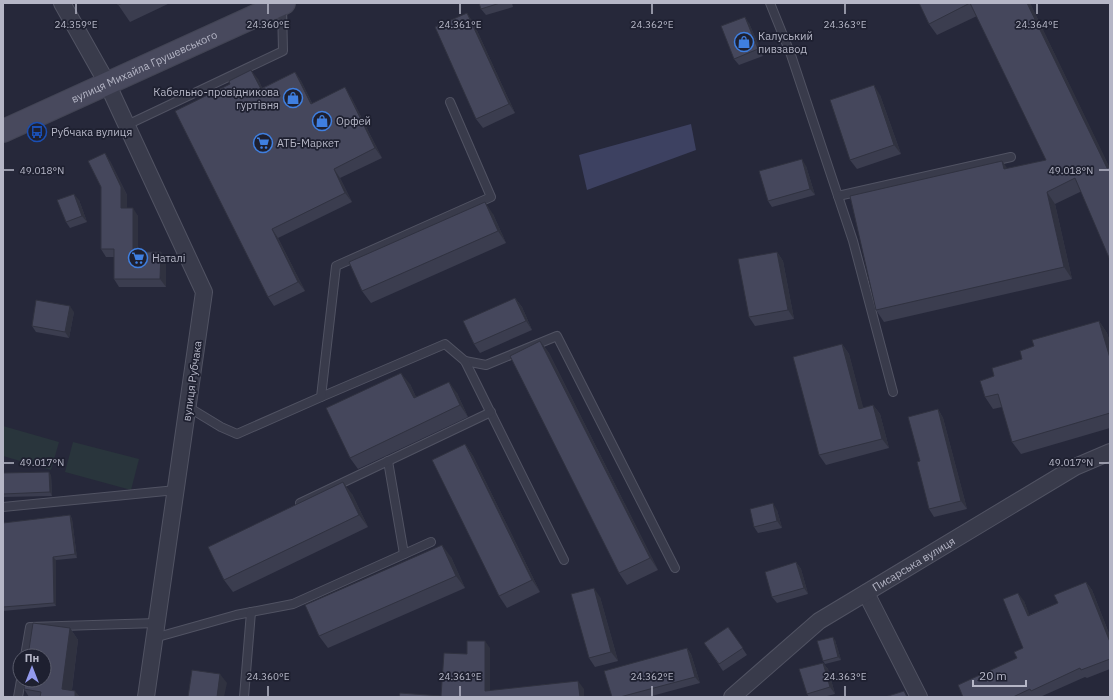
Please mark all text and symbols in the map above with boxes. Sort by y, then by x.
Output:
text: 24.359°E [54,18,98,31]
text: 24.360°E [246,18,290,31]
text: 24.361°E [438,18,482,31]
text: 24.362°E [630,18,674,31]
text: 24.363°E [823,18,867,31]
text: 24.364°E [1015,18,1059,31]
street label: вулиця Михайла Грушевського [69,27,219,106]
place label: Калуський пивзавод [758,29,813,56]
shop icon: Калуський пивзавод [733,31,755,53]
place label: Кабельно-провідникова гуртівня [153,85,279,112]
shop icon: Кабельно-провідникова гуртівня [282,87,304,109]
shop icon: Орфей [311,110,333,132]
place label: Орфей [336,114,371,128]
bus stop icon: Рубчака вулиця [26,121,48,143]
place label: Рубчака вулиця [51,125,132,139]
supermarket icon: АТБ-Маркет [252,132,274,154]
place label: АТБ-Маркет [277,136,339,150]
text: 49.018°N [20,164,64,177]
text: 49.018°N [1049,164,1093,177]
supermarket icon: Наталі [127,247,149,269]
place label: Наталі [152,251,185,265]
street label: вулиця Рубчака [179,340,205,422]
text: 49.017°N [20,456,64,469]
text: 49.017°N [1049,456,1093,469]
street label: Писарська вулиця [870,534,958,594]
north arrow [12,648,52,688]
text: Пн [25,651,39,665]
scale bar [973,662,1026,688]
text: 20 m [979,668,1007,683]
text: 24.360°E [246,670,290,683]
text: 24.361°E [438,670,482,683]
text: 24.362°E [630,670,674,683]
text: 24.363°E [823,670,867,683]

